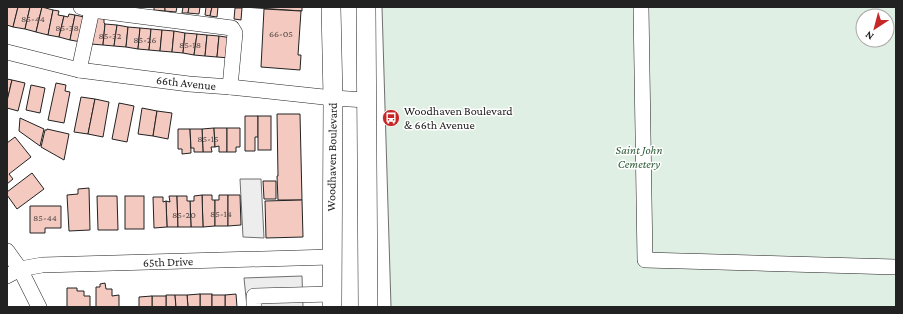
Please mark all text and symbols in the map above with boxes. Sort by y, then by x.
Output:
north arrow [855,8,895,48]
house number: 85-44 [21,13,45,24]
house number: 85-38 [55,22,79,33]
house number: 66-05 [269,28,293,39]
text: N [862,29,876,43]
house number: 85-32 [99,30,122,41]
house number: 85-26 [133,34,157,45]
house number: 85-18 [179,39,201,50]
street label: 66th Avenue [155,73,217,93]
street label: Woodhaven Boulevard [324,102,340,211]
place label: Woodhaven Boulevard & 66th Avenue [404,104,513,132]
bus stop icon: Woodhaven Boulevard & 66th Avenue [381,108,401,128]
house number: 85-15 [197,133,219,144]
park label: Saint John Cemetery [616,143,662,171]
house number: 85-14 [210,208,232,219]
house number: 85-20 [172,209,196,220]
house number: 85-44 [33,212,57,223]
street label: 65th Drive [143,254,193,270]

